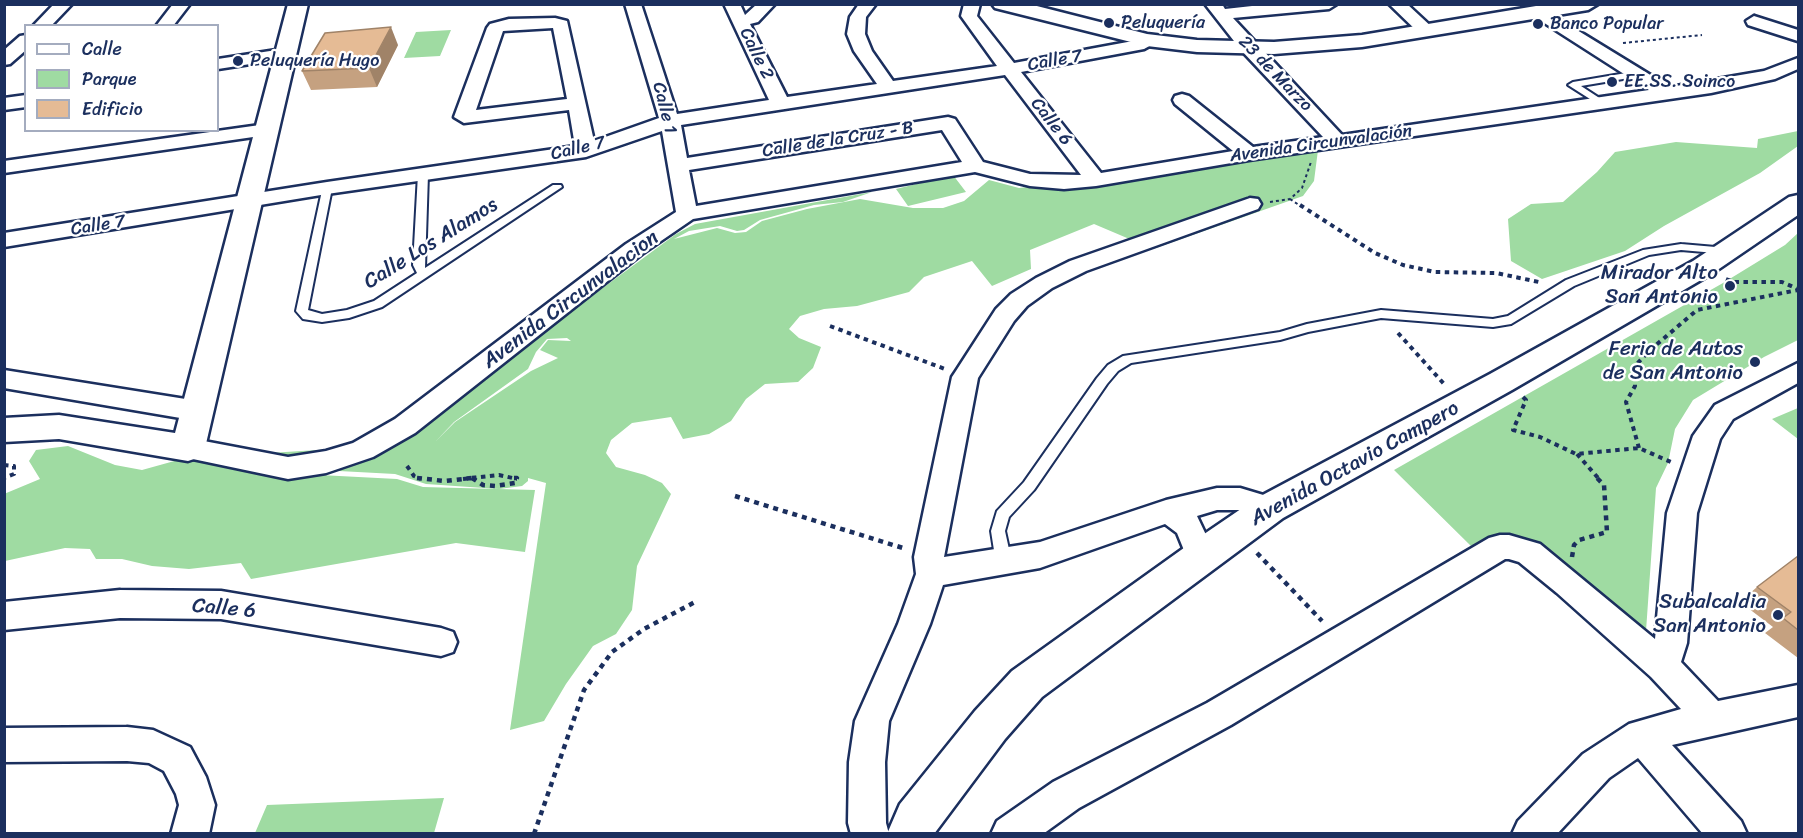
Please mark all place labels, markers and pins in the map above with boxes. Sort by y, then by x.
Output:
place label: Peluquería [1121,12,1205,34]
place label: Banco Popular [1550,13,1664,35]
marker: Peluquería [1102,16,1116,30]
marker: Banco Popular [1531,17,1545,31]
place label: Peluquería Hugo [250,50,379,72]
marker: Peluquería Hugo [231,54,245,68]
place label: EE.SS. Soinco [1624,71,1735,93]
marker: EE.SS. Soinco [1605,75,1619,89]
place label: Mirador Alto San Antonio [1601,261,1718,311]
marker: Mirador Alto San Antonio [1723,279,1737,293]
place label: Feria de Autos de San Antonio [1603,337,1743,387]
marker: Feria de Autos de San Antonio [1748,355,1762,369]
place label: Subalcaldia San Antonio [1653,590,1766,640]
marker: Subalcaldia San Antonio [1771,608,1785,622]

